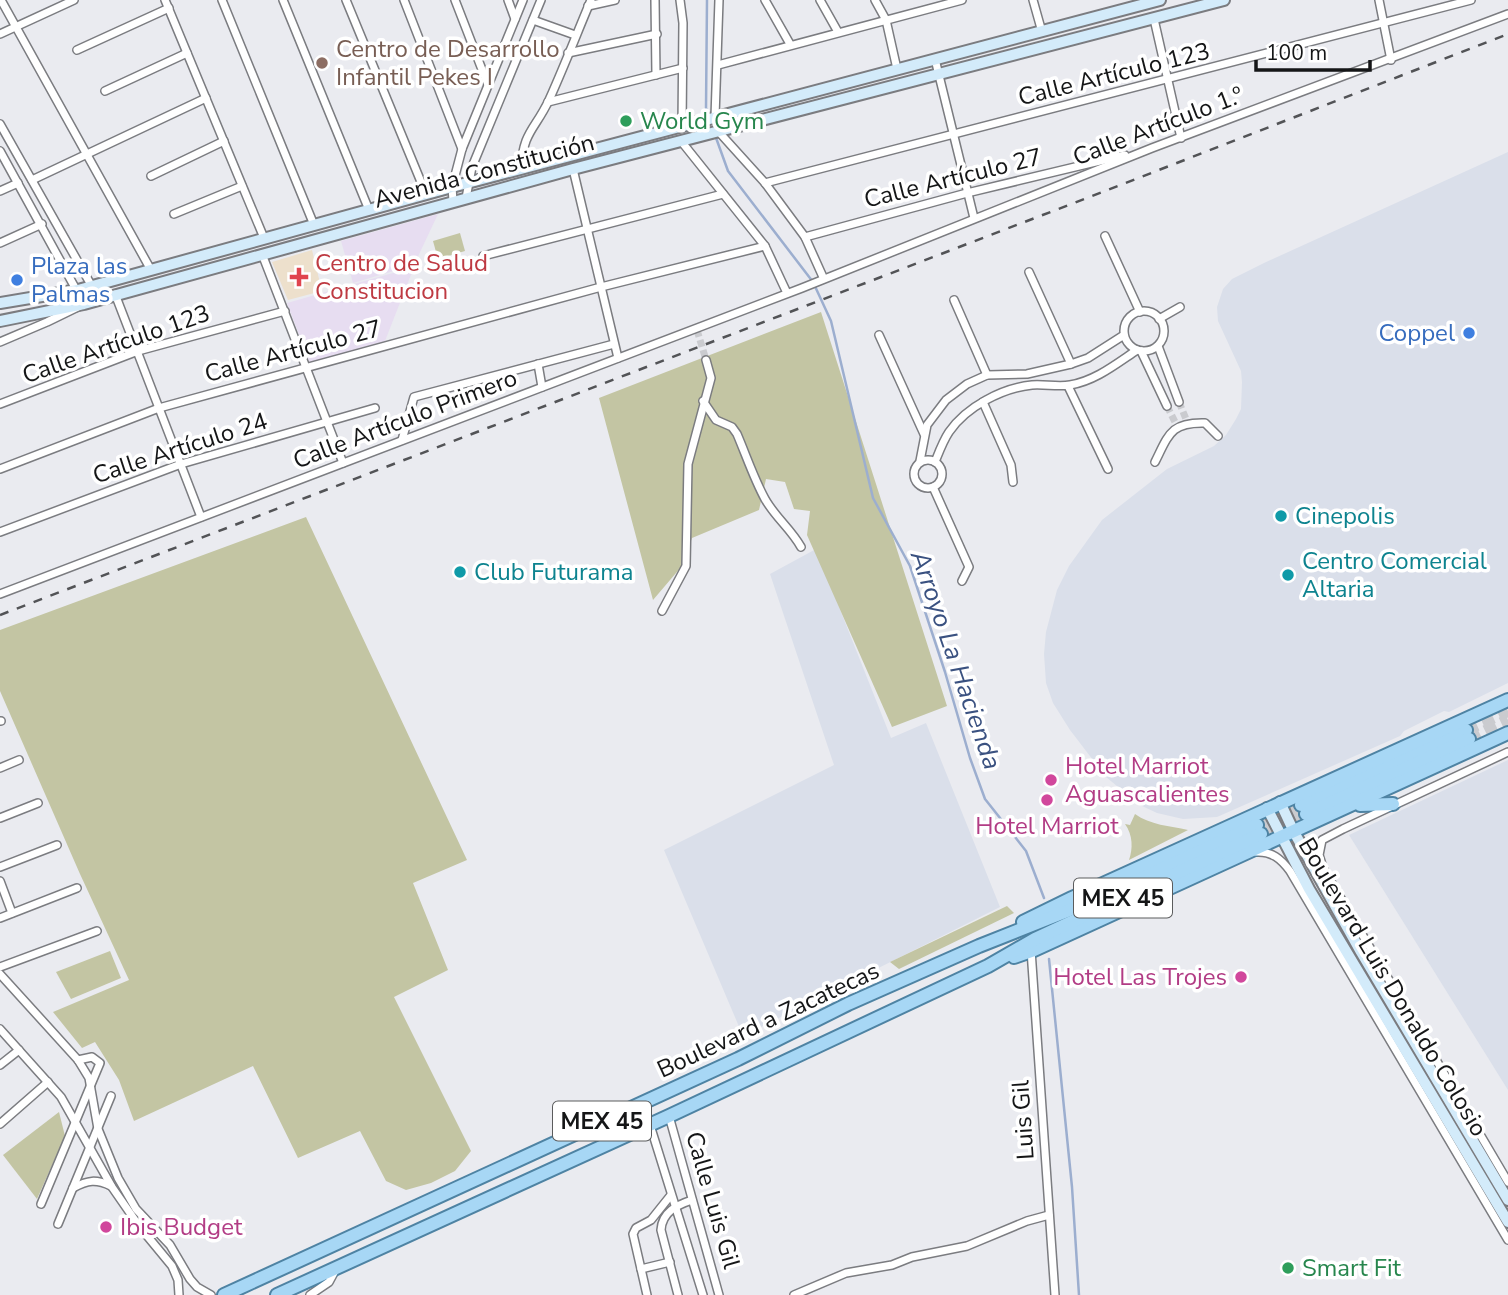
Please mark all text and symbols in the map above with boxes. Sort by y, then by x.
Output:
scale bar [1256,28,1370,72]
place label: Centro de Desarrollo Infantil Pekes I [336,33,560,93]
street label: Calle Artículo 123 [1015,35,1213,113]
text: 100 m [1266,39,1327,67]
marker: Centro de Desarrollo Infantil Pekes I [314,55,330,71]
street label: Calle Artículo 1.º [1068,79,1248,173]
place label: World Gym [640,105,764,137]
marker: World Gym [618,113,634,129]
street label: Avenida Constitución [370,126,598,216]
street label: Calle Artículo 27 [861,140,1045,216]
place label: Centro de Salud Constitucion [315,247,488,307]
place label: Plaza las Palmas [31,250,127,310]
marker: Centro de Salud Constitucion [289,267,309,287]
marker: Plaza las Palmas [9,272,25,288]
street label: Calle Artículo 123 [18,297,214,391]
street label: Calle Artículo 27 [201,312,385,390]
place label: Coppel [1378,317,1455,349]
marker: Coppel [1461,325,1477,341]
street label: Calle Artículo Primero [288,362,522,476]
street label: Calle Artículo 24 [88,405,272,491]
place label: Cinepolis [1295,500,1395,532]
marker: Cinepolis [1273,508,1289,524]
water label: Arroyo La Hacienda [902,545,1010,774]
place label: Centro Comercial Altaria [1302,545,1487,605]
place label: Club Futurama [474,556,634,588]
marker: Club Futurama [452,564,468,580]
marker: Centro Comercial Altaria [1280,567,1296,583]
place label: Hotel Marriot Aguascalientes [1065,750,1230,810]
marker: Hotel Marriot Aguascalientes [1043,772,1059,788]
marker: Hotel Marriot [1039,792,1055,808]
place label: Hotel Marriot [975,810,1119,842]
street label: Boulevard Luis Donaldo Colosio [1291,832,1495,1142]
road number: MEX 45 [1074,878,1172,917]
street label: Boulevard a Zacatecas [652,954,884,1086]
place label: Hotel Las Trojes [1053,961,1227,993]
marker: Hotel Las Trojes [1233,969,1249,985]
street label: Luis Gil [1004,1079,1042,1161]
road number: MEX 45 [553,1102,651,1140]
street label: Calle Luis Gil [678,1128,748,1272]
place label: Ibis Budget [120,1211,243,1243]
marker: Ibis Budget [98,1219,114,1235]
place label: Smart Fit [1302,1252,1402,1284]
marker: Smart Fit [1280,1260,1296,1276]

